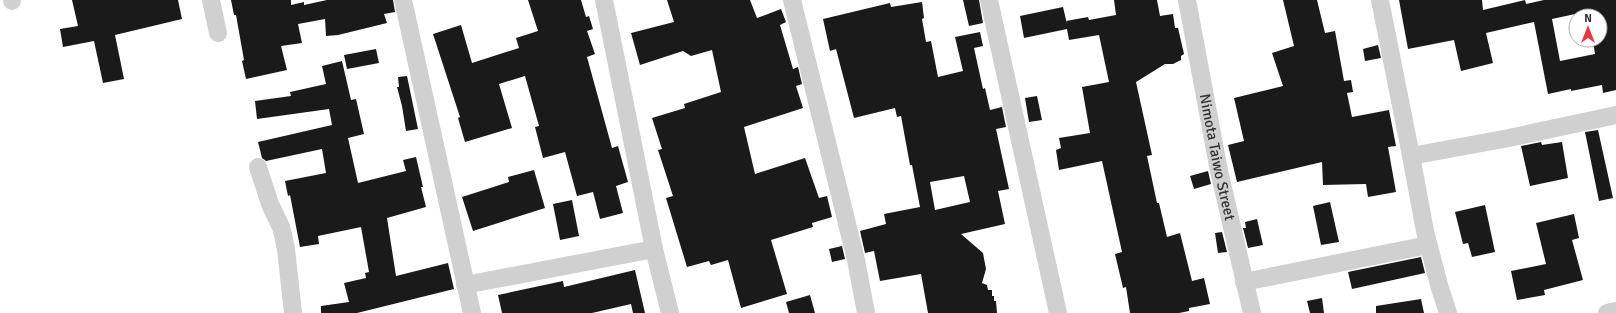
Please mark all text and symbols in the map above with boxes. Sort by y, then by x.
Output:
north arrow [1568,8,1608,48]
text: N [1584,12,1592,25]
street label: Nimota Taiwo Street [1196,92,1239,222]

